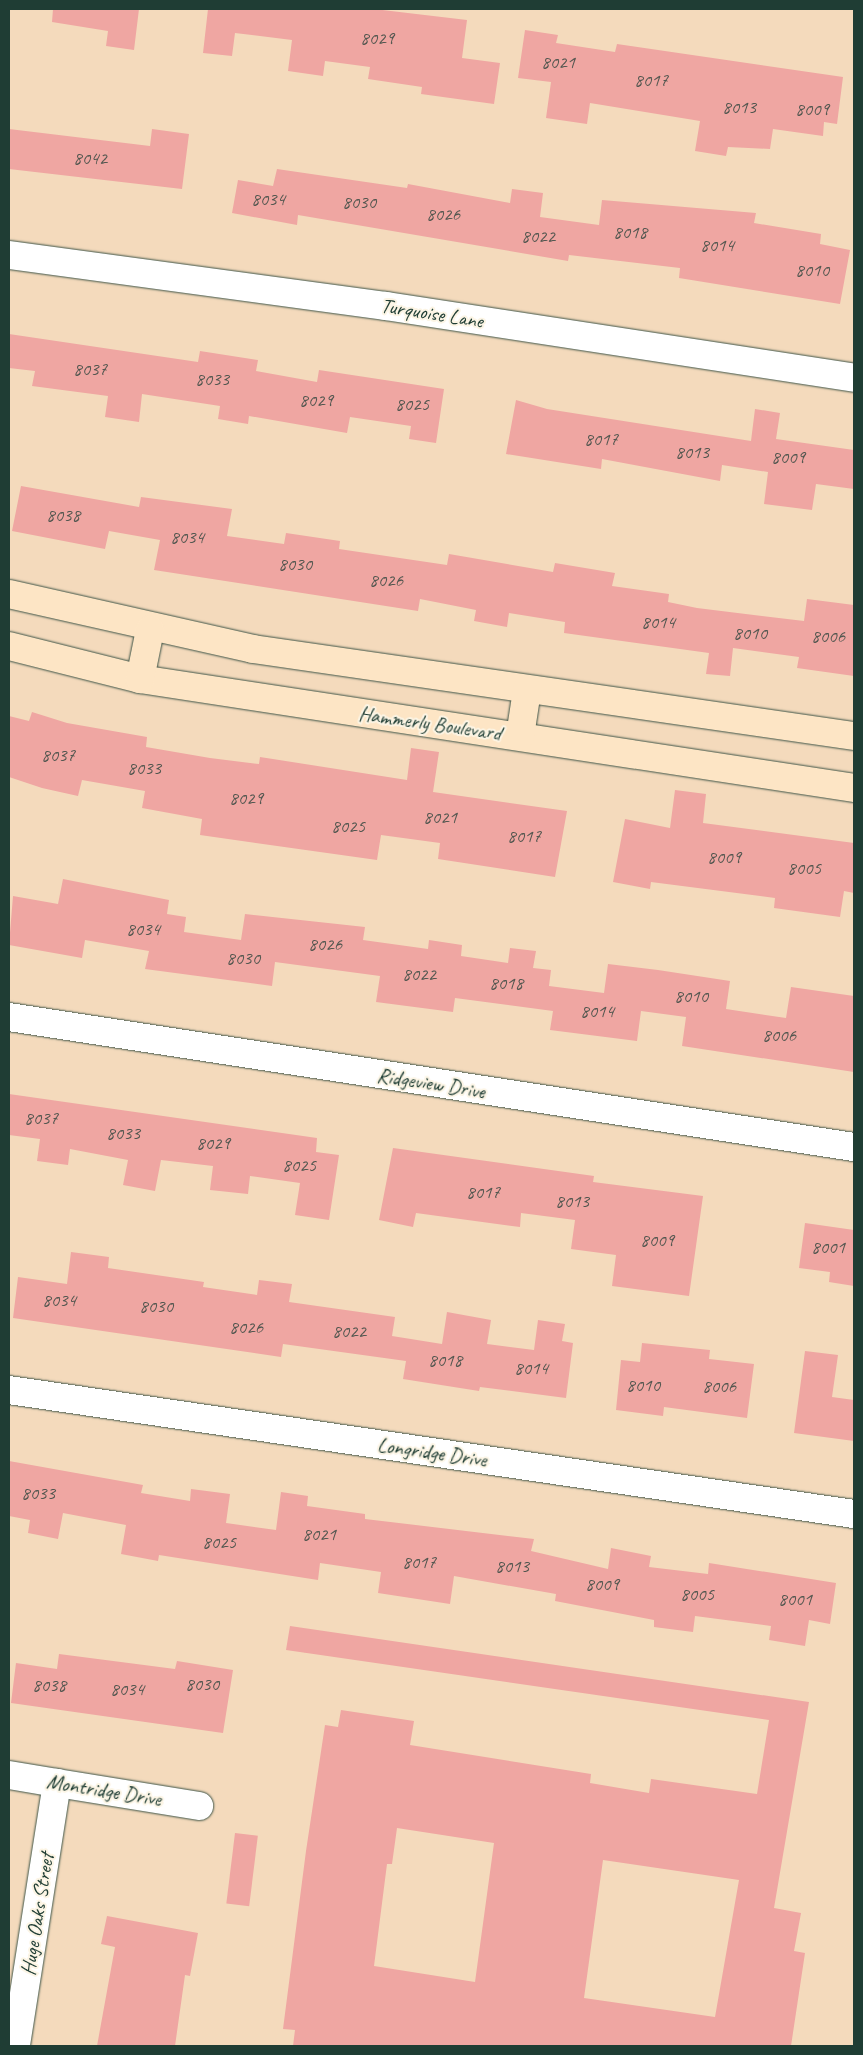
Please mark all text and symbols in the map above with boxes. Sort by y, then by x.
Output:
house number: 8029 [360,28,394,50]
house number: 8021 [541,52,575,74]
house number: 8017 [634,70,668,92]
house number: 8013 [722,97,756,119]
house number: 8009 [795,99,829,121]
house number: 8042 [73,148,107,170]
house number: 8034 [251,189,285,211]
house number: 8030 [342,192,376,214]
house number: 8026 [426,204,460,226]
house number: 8018 [613,222,647,244]
house number: 8022 [521,226,555,248]
house number: 8014 [700,235,734,257]
house number: 8010 [795,260,829,282]
street label: Turquoise Lane [379,292,485,334]
house number: 8037 [73,359,107,381]
house number: 8033 [195,369,229,391]
house number: 8029 [299,390,333,412]
house number: 8025 [395,394,429,416]
house number: 8017 [584,429,618,451]
house number: 8013 [675,442,709,464]
house number: 8009 [771,447,805,469]
house number: 8038 [46,505,80,527]
house number: 8034 [170,527,204,549]
house number: 8030 [278,554,312,576]
house number: 8026 [369,570,403,592]
house number: 8014 [641,612,675,634]
house number: 8010 [733,623,767,645]
house number: 8006 [811,626,845,648]
street label: Hammerly Boulevard [357,700,503,746]
house number: 8037 [41,745,75,767]
house number: 8033 [127,758,161,780]
house number: 8029 [229,788,263,810]
house number: 8021 [423,807,457,829]
house number: 8025 [331,816,365,838]
house number: 8017 [507,826,541,848]
house number: 8009 [707,847,741,869]
house number: 8005 [787,858,821,880]
house number: 8034 [126,919,160,941]
house number: 8026 [308,934,342,956]
house number: 8030 [226,948,260,970]
house number: 8022 [402,964,436,986]
house number: 8018 [489,973,523,995]
house number: 8010 [674,986,708,1008]
house number: 8014 [580,1001,614,1023]
house number: 8006 [762,1025,796,1047]
street label: Ridgeview Drive [375,1062,487,1104]
house number: 8037 [24,1108,58,1130]
house number: 8033 [106,1123,140,1145]
house number: 8029 [196,1133,230,1155]
house number: 8025 [282,1155,316,1177]
house number: 8017 [466,1182,500,1204]
house number: 8013 [555,1191,589,1213]
house number: 8009 [640,1230,674,1252]
house number: 8001 [811,1237,845,1259]
house number: 8034 [42,1290,76,1312]
house number: 8030 [139,1296,173,1318]
house number: 8026 [229,1317,263,1339]
house number: 8022 [332,1321,366,1343]
house number: 8018 [428,1350,462,1372]
house number: 8014 [514,1358,548,1380]
house number: 8010 [626,1375,660,1397]
house number: 8006 [702,1376,736,1398]
street label: Longridge Drive [376,1432,488,1472]
house number: 8033 [21,1483,55,1505]
house number: 8021 [302,1524,336,1546]
house number: 8025 [202,1532,236,1554]
house number: 8017 [402,1552,436,1574]
house number: 8013 [495,1556,529,1578]
house number: 8009 [585,1574,619,1596]
house number: 8005 [680,1584,714,1606]
house number: 8001 [778,1589,812,1611]
house number: 8030 [185,1674,219,1696]
house number: 8038 [32,1675,66,1697]
house number: 8034 [110,1679,144,1701]
street label: Montridge Drive [45,1769,163,1811]
street label: Huge Oaks Street [15,1851,59,1977]

